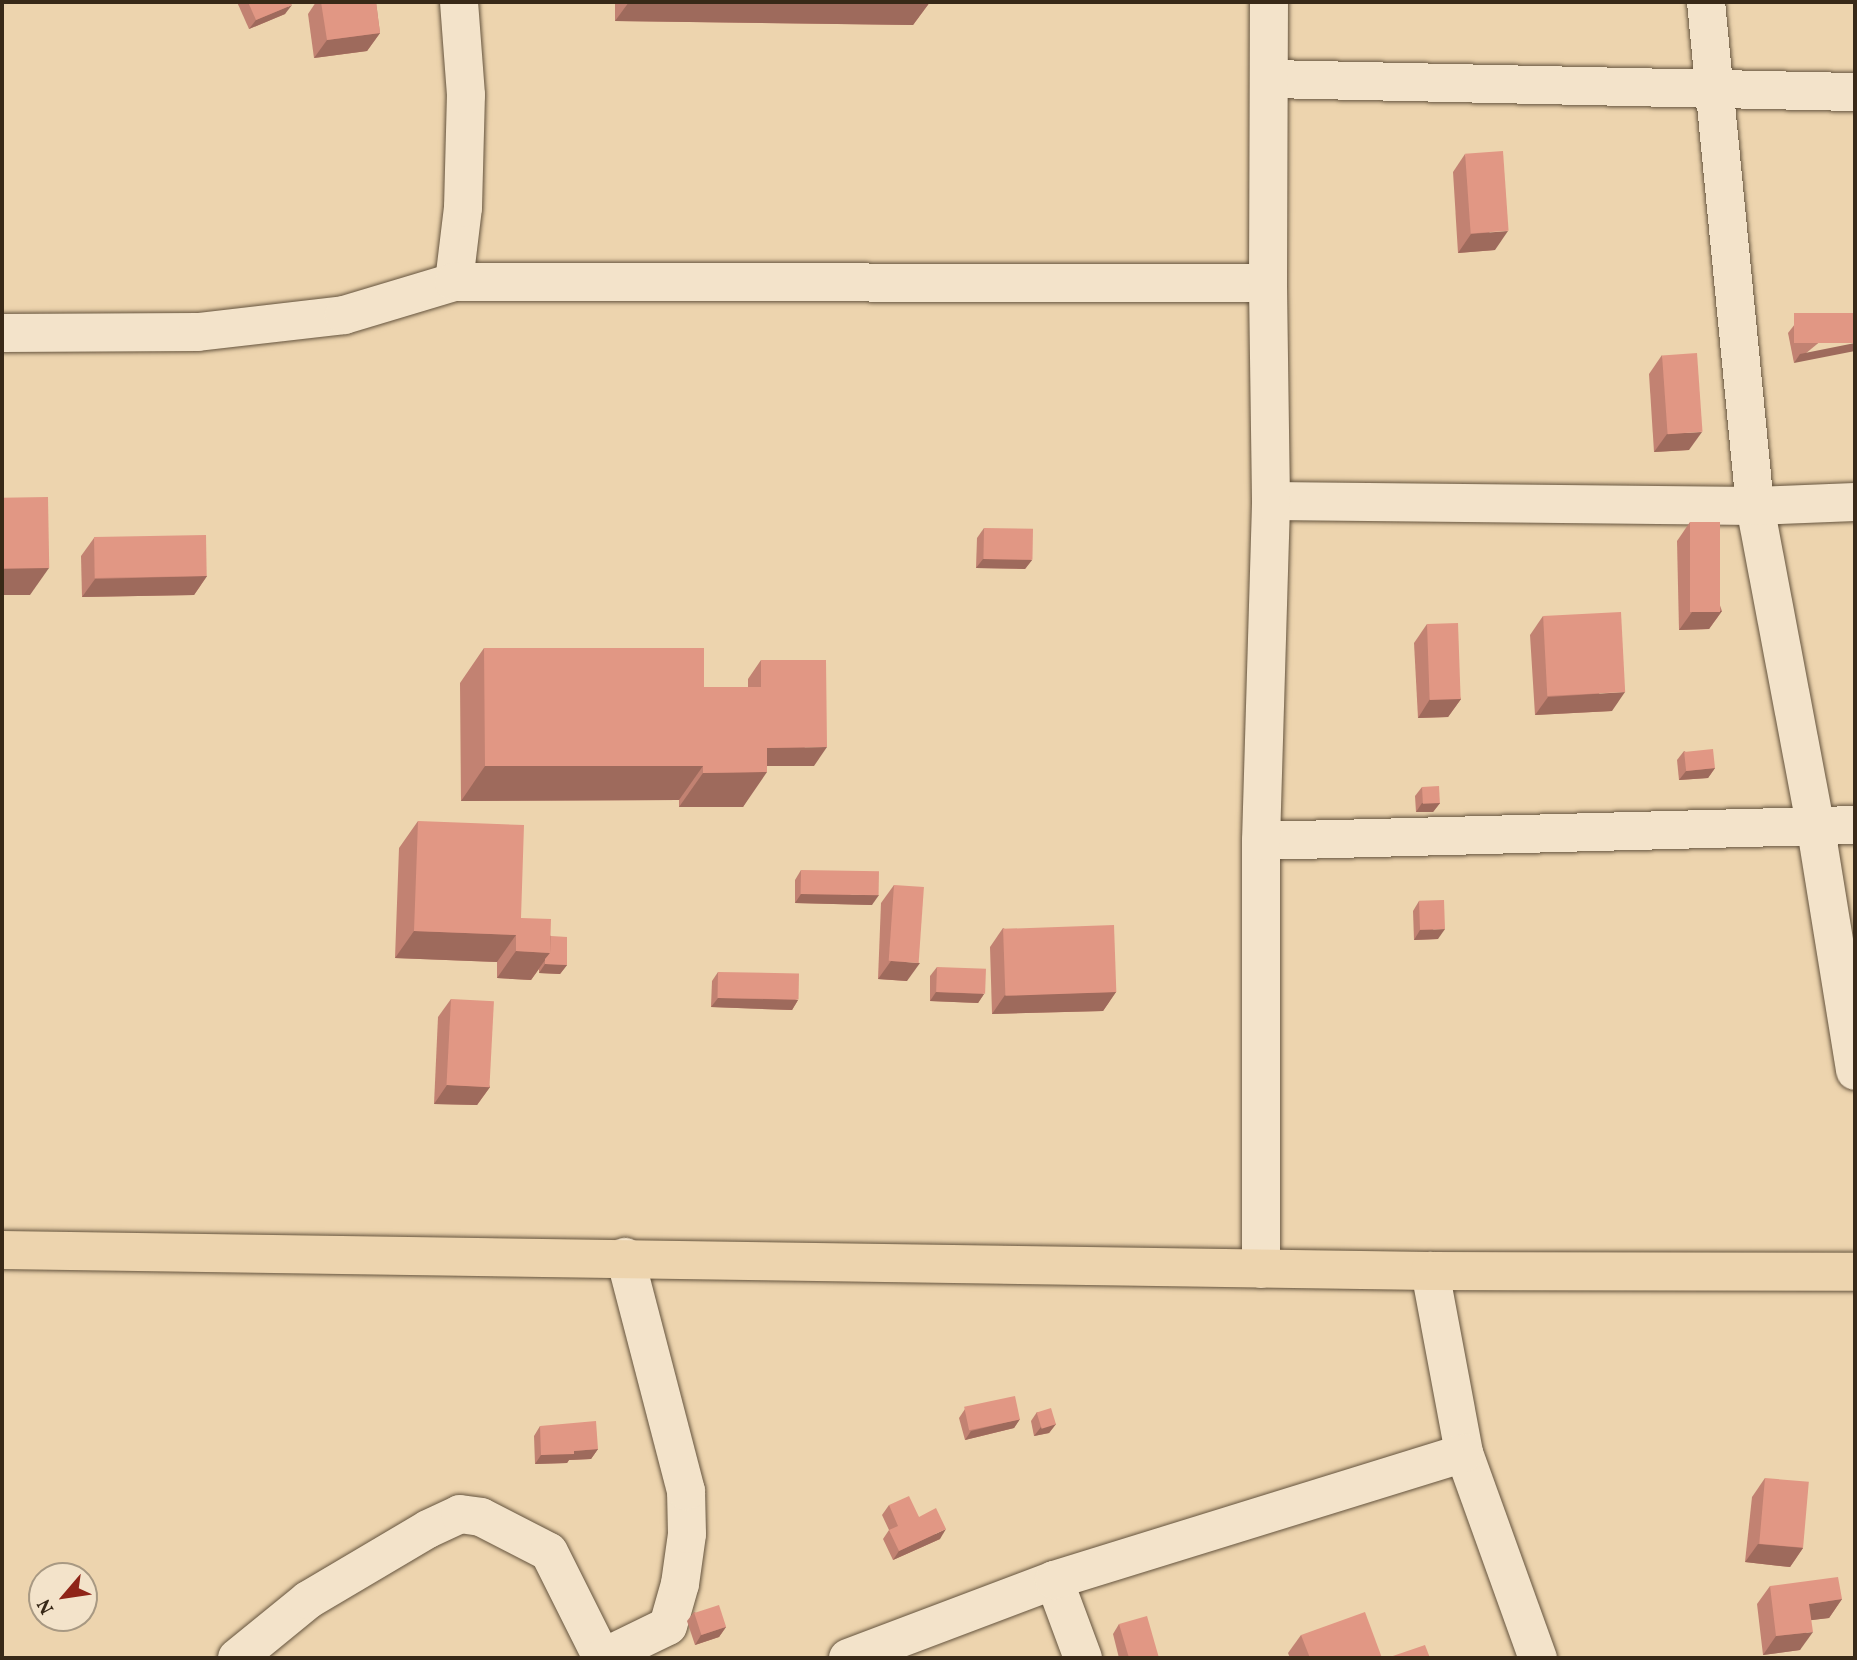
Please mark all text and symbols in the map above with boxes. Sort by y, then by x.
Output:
north arrow [28,1562,98,1632]
text: N [32,1594,61,1619]

